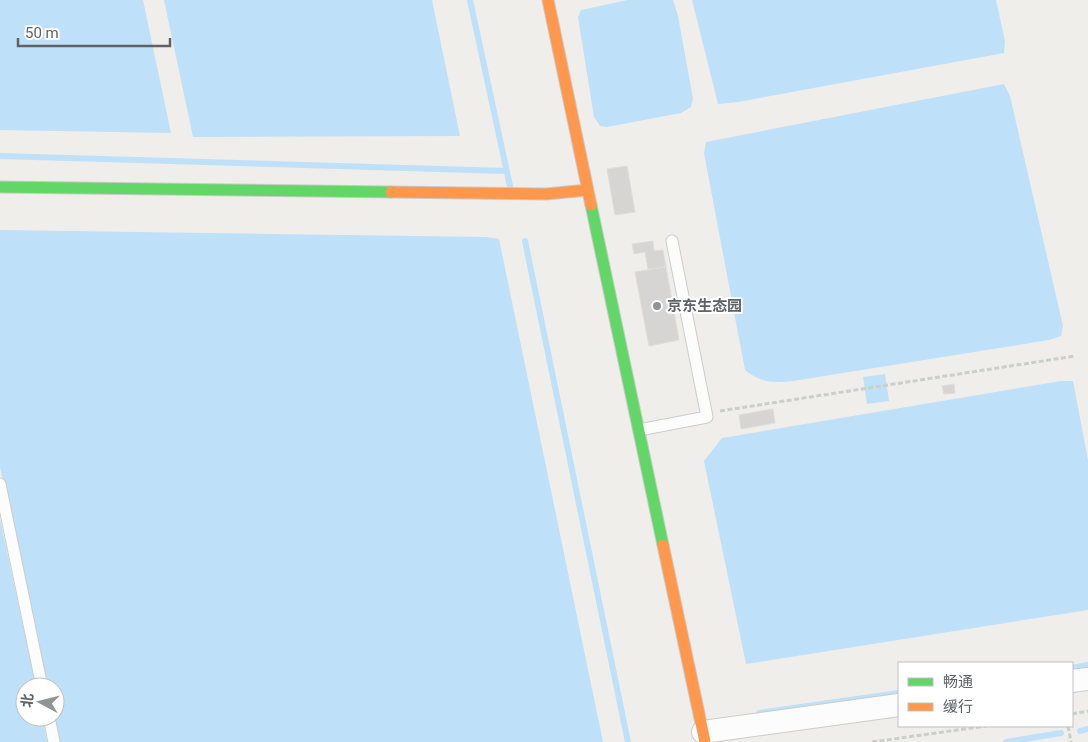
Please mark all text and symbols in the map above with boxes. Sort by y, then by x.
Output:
scale bar [18,15,170,47]
text: 50 m [25,24,59,42]
place label: 京东生态园 [667,297,742,315]
marker: 京东生态园 [651,300,663,312]
legend [898,662,1073,727]
text: 畅通 [943,673,973,691]
north arrow [15,677,65,727]
text: 北 [18,692,36,708]
text: 缓行 [943,698,973,716]

